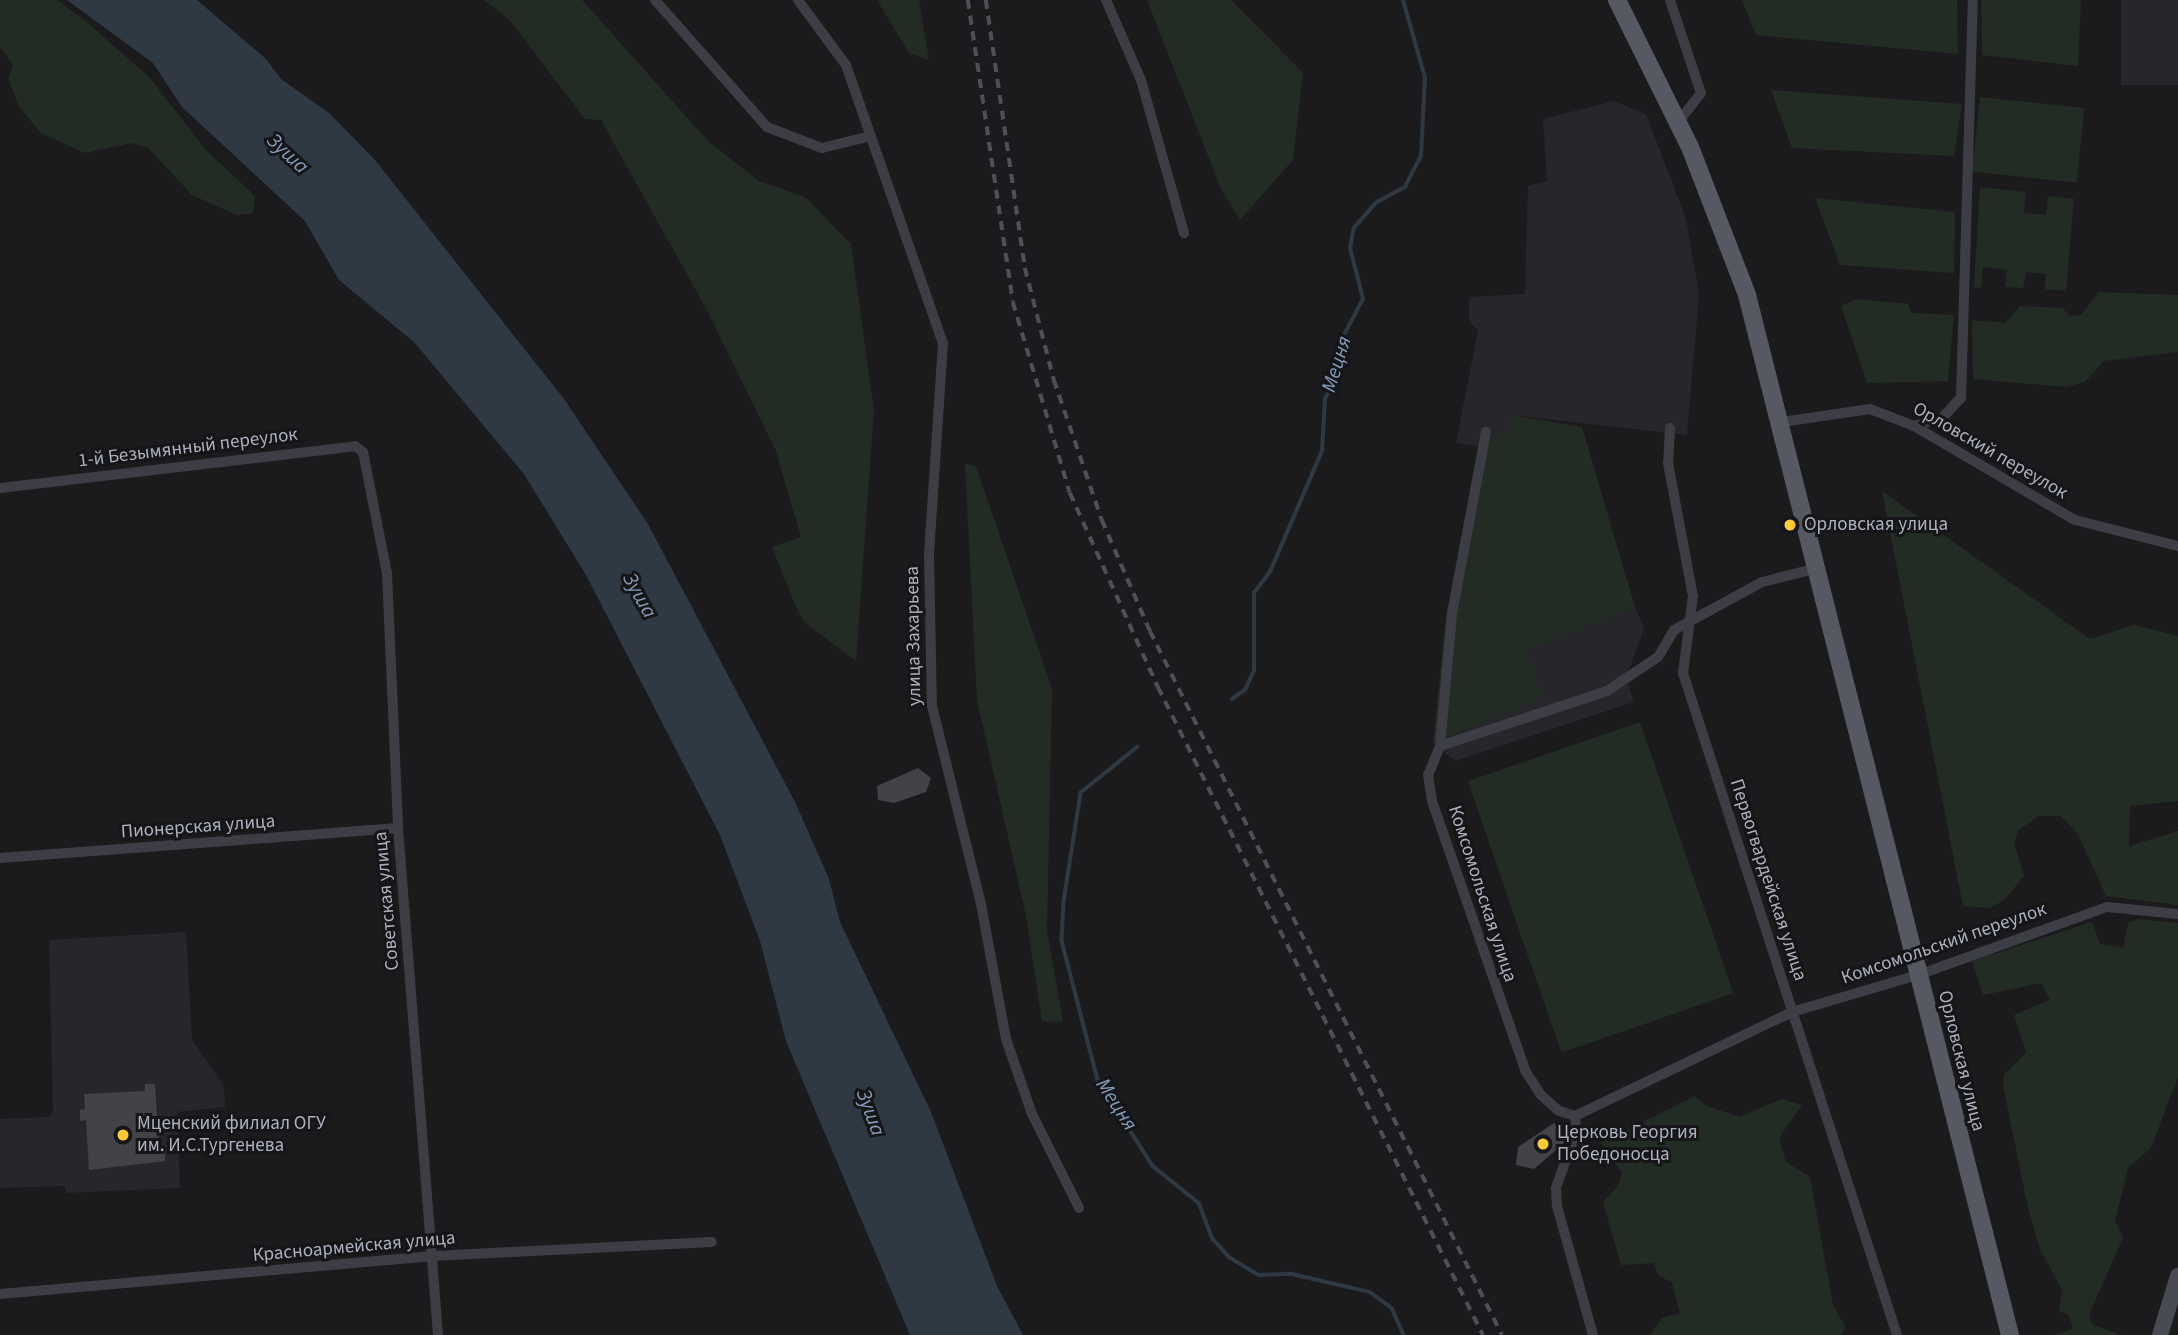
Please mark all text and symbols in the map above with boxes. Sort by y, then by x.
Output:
water label: Зуша [262,127,314,179]
water label: Мецня [1316,333,1356,395]
street label: Орловский переулок [1908,397,2072,505]
street label: 1-й Безымянный переулок [77,423,299,473]
place label: Орловская улица [1804,514,1948,536]
marker: Орловская улица [1782,517,1798,533]
street label: улица Захарьева [901,566,927,706]
water label: Зуша [617,568,663,622]
street label: Первогвардейская улица [1725,776,1811,984]
street label: Комсомольская улица [1443,803,1521,985]
street label: Пионерская улица [120,810,276,844]
street label: Советская улица [370,831,404,971]
street label: Комсомольский переулок [1838,898,2050,990]
street label: Орловская улица [1933,988,1989,1134]
water label: Мецня [1091,1073,1143,1135]
water label: Зуша [851,1085,891,1139]
place label: Мценский филиал ОГУ им. И.С.Тургенева [137,1113,326,1157]
place label: Церковь Георгия Победоносца [1557,1122,1698,1166]
marker: Мценский филиал ОГУ им. И.С.Тургенева [115,1127,131,1143]
marker: Церковь Георгия Победоносца [1535,1136,1551,1152]
street label: Красноармейская улица [252,1227,456,1267]

